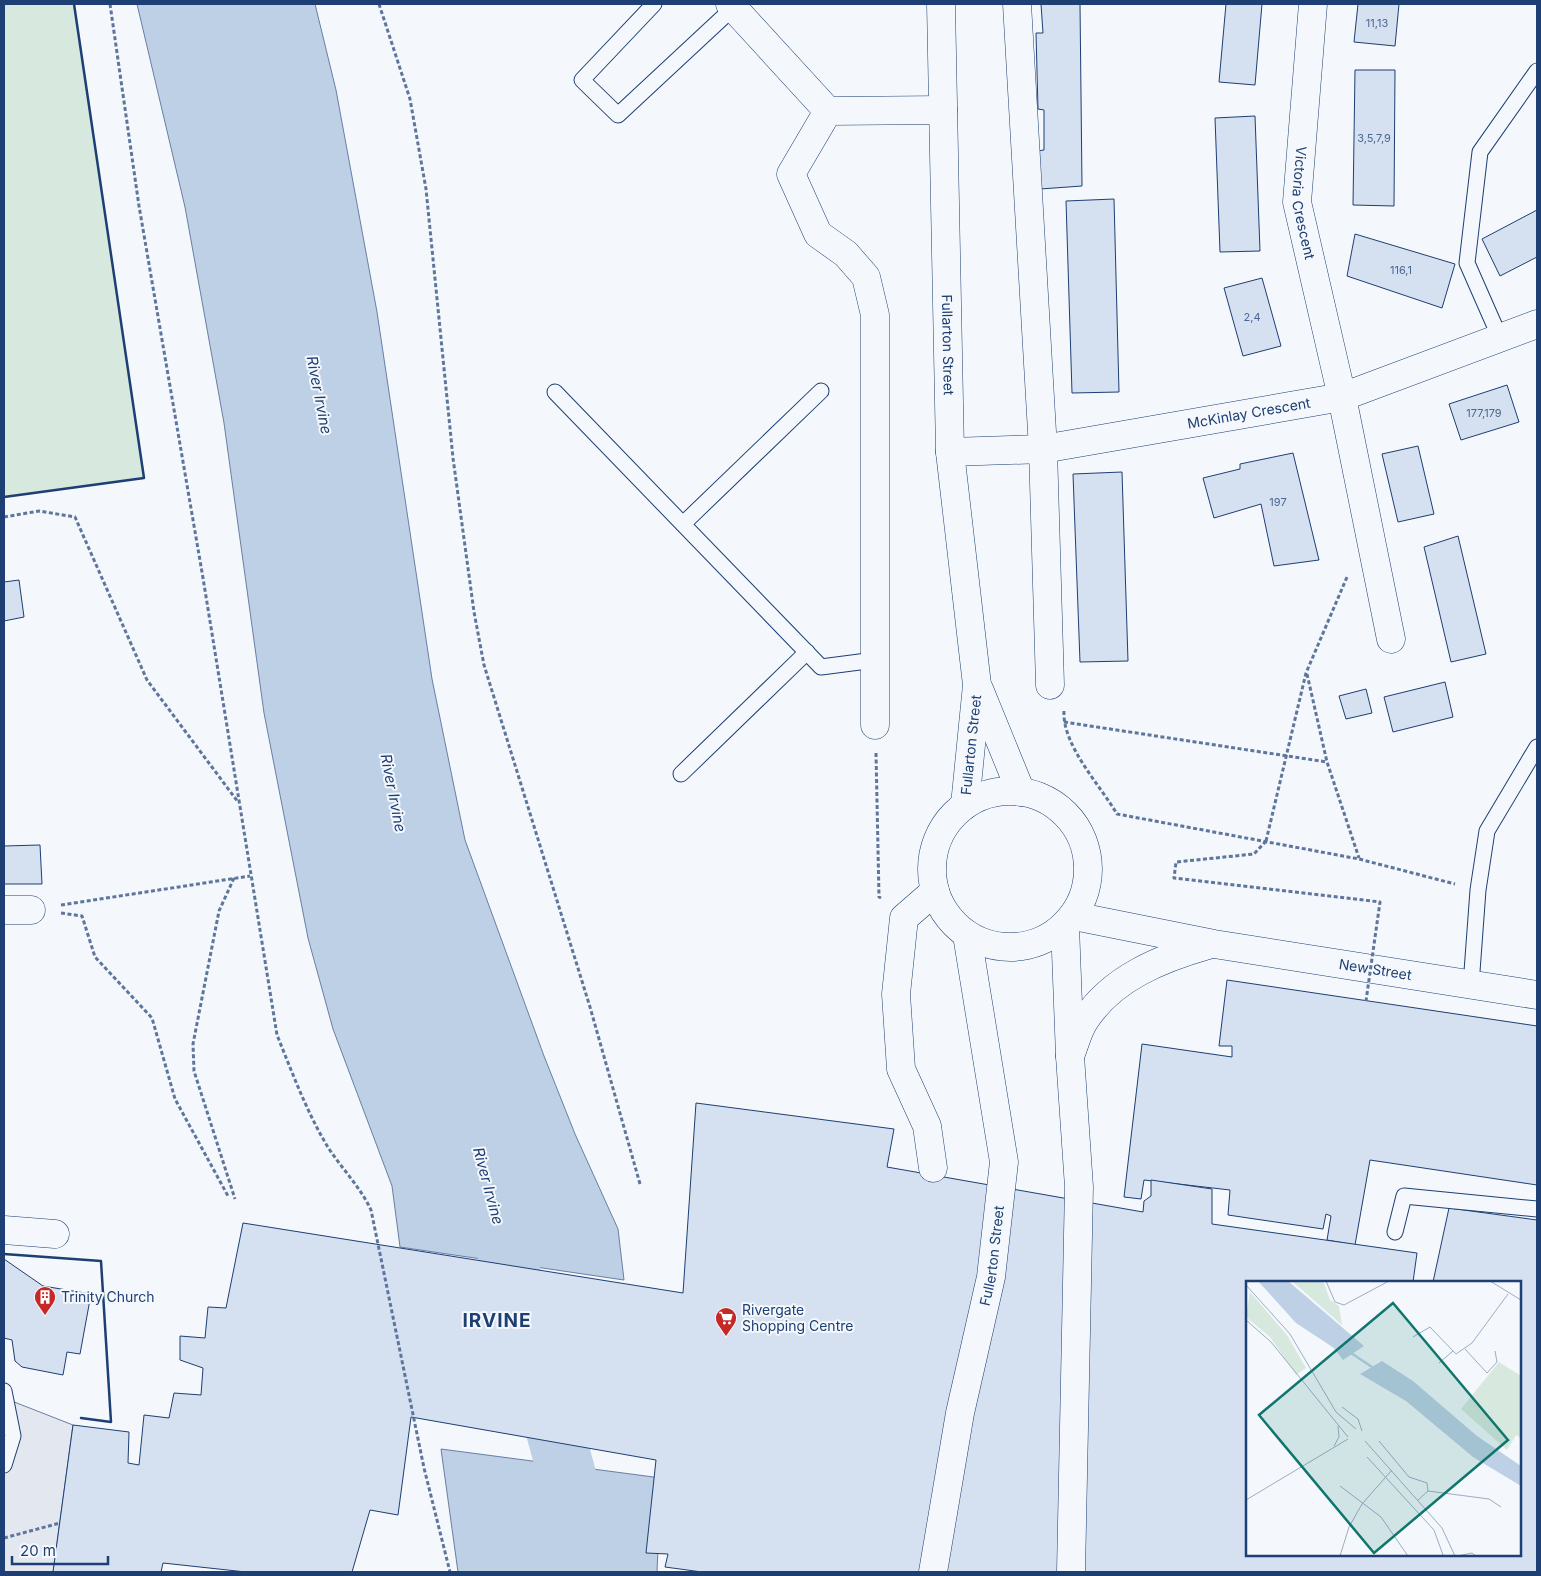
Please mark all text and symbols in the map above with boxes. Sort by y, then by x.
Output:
house number: 11,13 [1366,16,1388,30]
house number: 3,5,7,9 [1357,131,1391,145]
street label: Victoria Crescent [1289,146,1319,261]
house number: 116,1 [1390,263,1412,277]
street label: Fullarton Street [939,294,958,396]
house number: 2,4 [1244,310,1260,324]
water label: River Irvine [303,354,336,436]
street label: McKinlay Crescent [1186,394,1312,432]
house number: 177,179 [1466,406,1502,420]
house number: 197 [1269,495,1287,509]
street label: Fullarton Street [957,694,984,796]
water label: River Irvine [377,752,410,834]
street label: New Street [1338,955,1413,983]
water label: River Irvine [469,1145,508,1227]
street label: Fullerton Street [976,1204,1007,1307]
inset map [1246,1281,1521,1556]
building icon: Trinity Church [33,1285,57,1316]
place label: Trinity Church [61,1288,155,1305]
place label: Rivergate Shopping Centre [742,1301,853,1334]
supermarket icon: Rivergate Shopping Centre [714,1306,738,1337]
district label: IRVINE [463,1309,531,1332]
scale bar [12,1534,109,1566]
text: 20 m [20,1541,56,1560]

